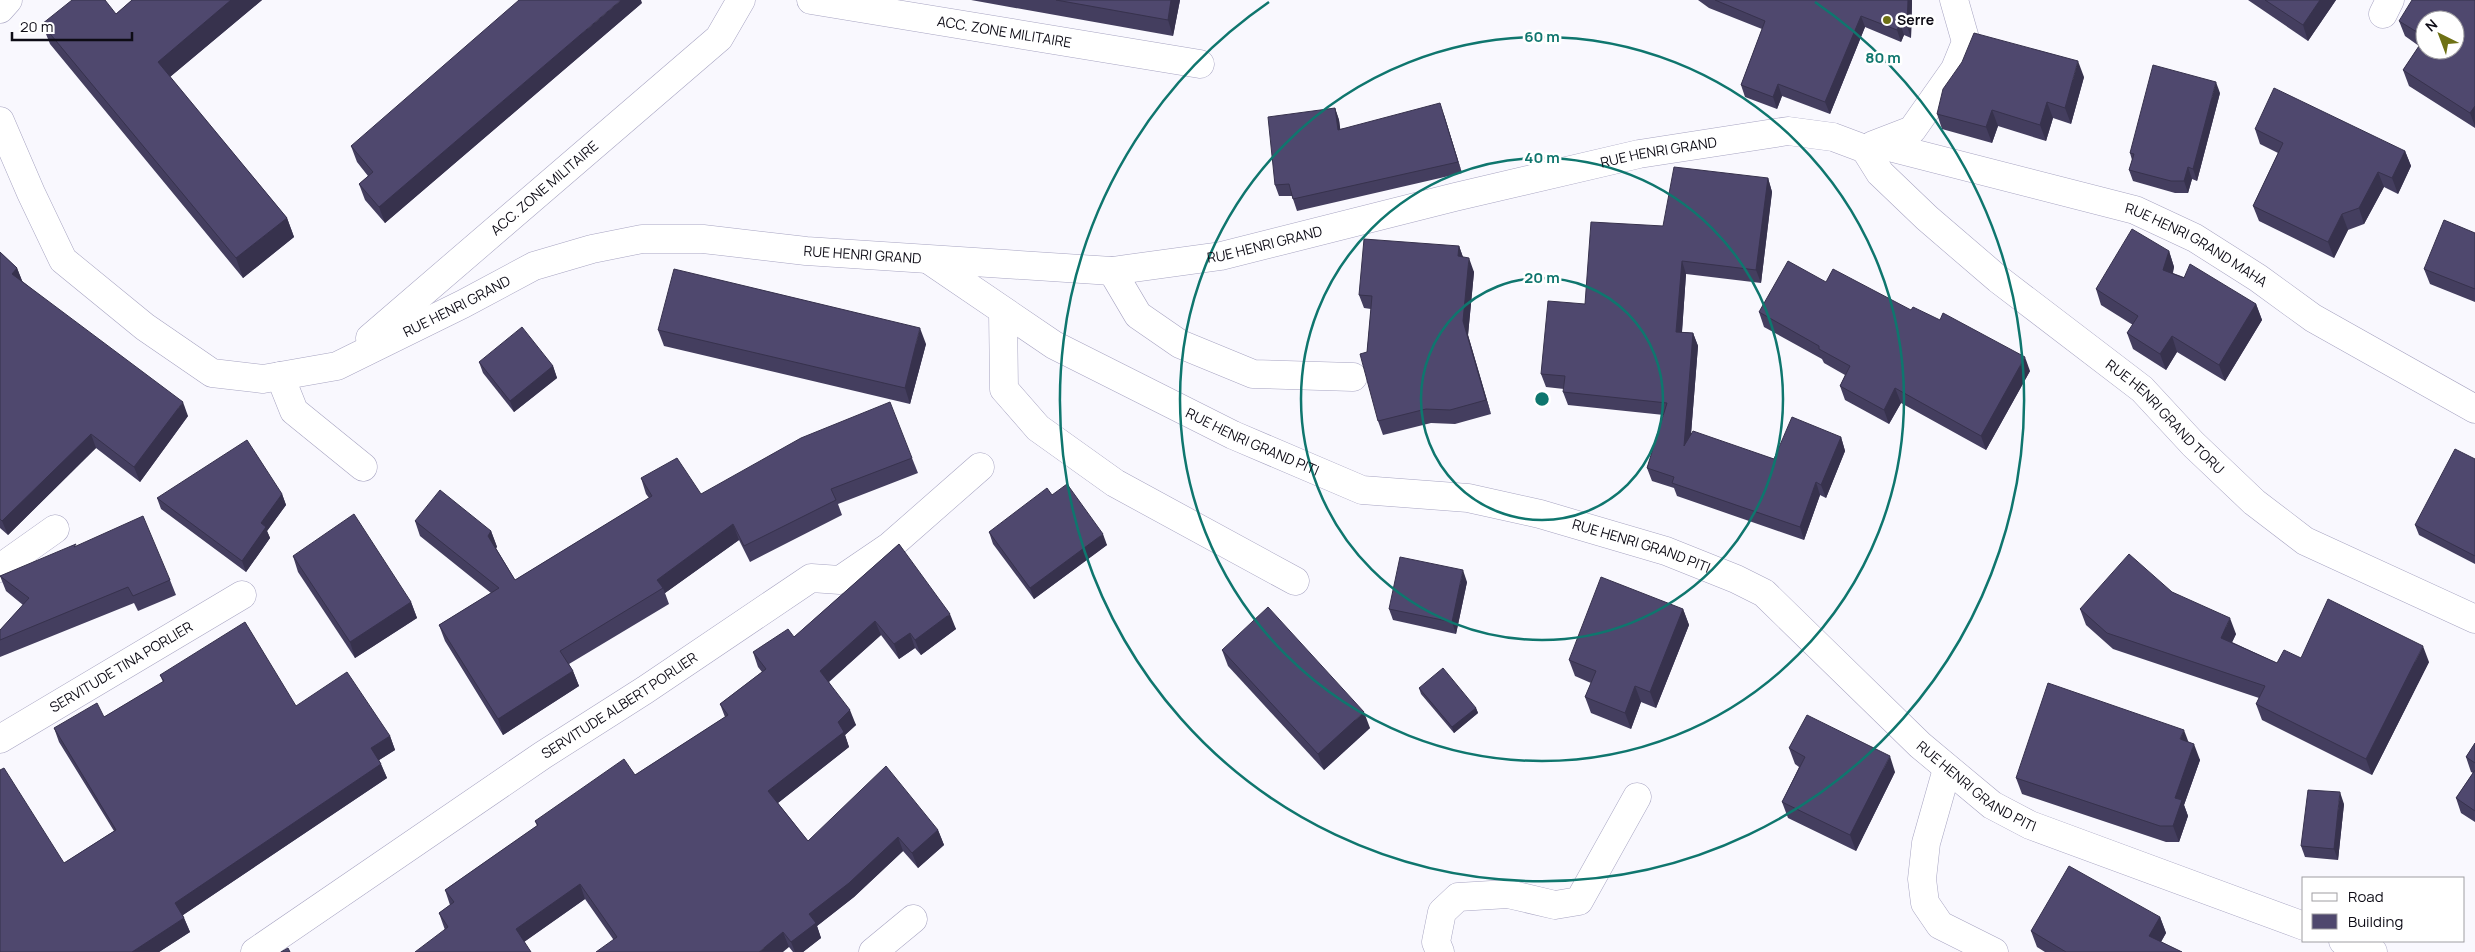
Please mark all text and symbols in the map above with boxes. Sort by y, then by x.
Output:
scale bar [12,10,132,42]
place label: Serre [1897,10,1934,29]
north arrow [2415,10,2465,60]
street label: ACC. ZONE MILITAIRE [936,11,1073,52]
marker: Serre [1881,14,1893,26]
text: N [2421,15,2441,35]
text: 20 m [20,16,53,37]
text: 60 m [1524,26,1560,47]
text: 80 m [1865,47,1901,68]
street label: RUE HENRI GRAND [1598,132,1718,172]
street label: ACC. ZONE MILITAIRE [486,136,602,239]
text: 40 m [1524,147,1560,168]
street label: RUE HENRI GRAND MAHA [2123,198,2272,291]
street label: RUE HENRI GRAND [1206,221,1324,267]
street label: RUE HENRI GRAND [803,241,922,268]
text: 20 m [1524,267,1560,288]
street label: RUE HENRI GRAND [400,270,513,341]
street label: RUE HENRI GRAND TORU [2102,355,2229,478]
centre of rings [1533,390,1551,408]
street label: RUE HENRI GRAND PITI [1183,403,1322,480]
street label: RUE HENRI GRAND PITI [1570,514,1713,577]
street label: SERVITUDE TINA PORLIER [46,616,196,716]
street label: SERVITUDE ALBERT PORLIER [537,647,701,763]
street label: RUE HENRI GRAND PITI [1913,736,2039,835]
legend [2302,877,2465,942]
text: Road [2348,886,2384,907]
text: Building [2348,911,2403,932]

